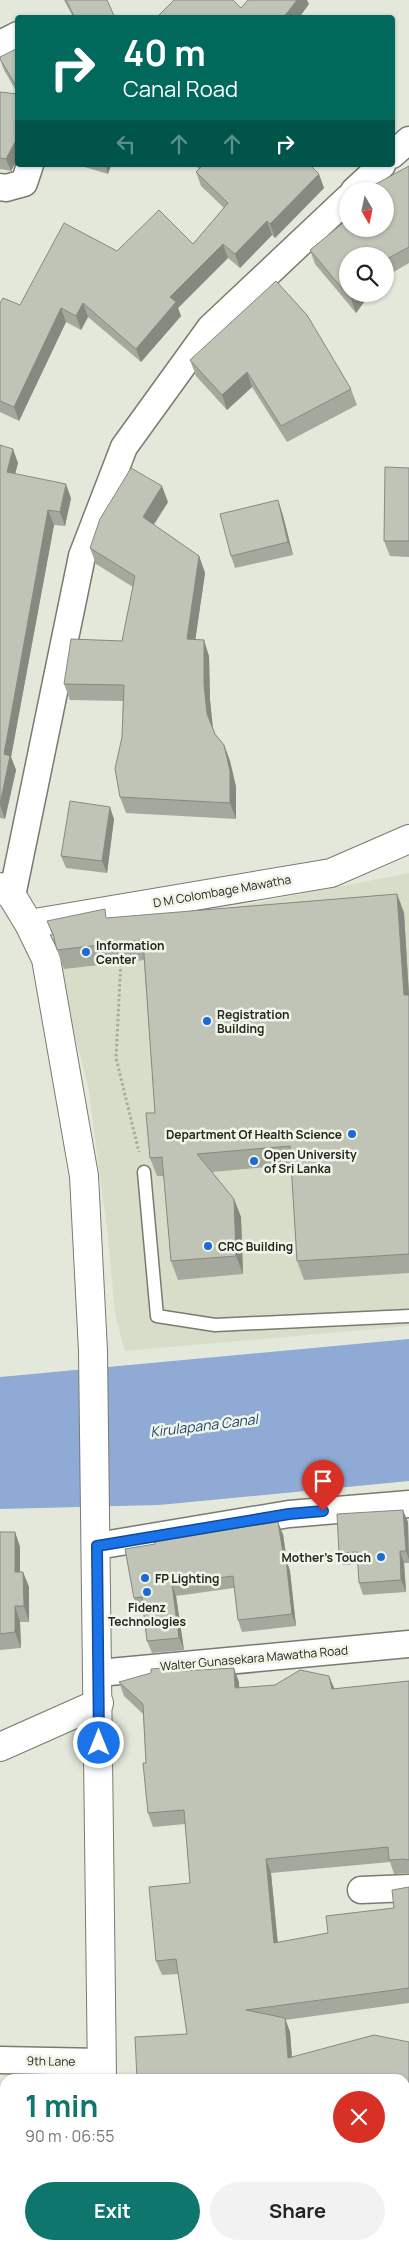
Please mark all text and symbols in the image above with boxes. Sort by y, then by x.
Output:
text: 40 m [123,29,206,77]
icon: right [40,35,105,100]
text: Canal Road [123,74,238,104]
icon: left [112,130,140,158]
icon: ahead [165,130,193,158]
icon: ahead [218,130,246,158]
icon: right [271,130,299,158]
north arrow [339,182,394,238]
map controls [339,182,394,302]
button: search [339,247,394,302]
street label: D M Colombage Mawatha [152,871,292,911]
place label: Information Center [96,937,165,968]
marker: Information Center [80,946,92,958]
place label: Registration Building [217,1006,290,1037]
marker: Registration Building [201,1015,213,1027]
place label: Department Of Health Science [166,1126,342,1143]
marker: Department Of Health Science [346,1128,358,1140]
place label: Open University of Sri Lanka [264,1146,357,1177]
marker: Open University of Sri Lanka [248,1155,260,1167]
place label: CRC Building [218,1238,293,1255]
marker: CRC Building [202,1240,214,1252]
water label: Kirulapana Canal [149,1409,261,1441]
pin [302,1460,344,1511]
icon: arrive [309,1467,337,1495]
place label: Mother's Touch [282,1549,371,1566]
marker: Mother's Touch [375,1551,387,1563]
place label: FP Lighting [155,1570,219,1587]
marker: FP Lighting [139,1572,151,1584]
marker: Fidenz Technologies [141,1586,153,1598]
place label: Fidenz Technologies [108,1599,187,1630]
street label: Walter Gunasekara Mawatha Road [159,1641,349,1675]
position arrow [72,1716,124,1768]
street label: 9th Lane [27,2052,75,2070]
text: 1 min [25,2085,98,2126]
button: close [333,2091,385,2143]
text: 90 m · 06:55 [25,2125,114,2147]
button: Exit [25,2182,200,2240]
button: Share [210,2182,385,2240]

